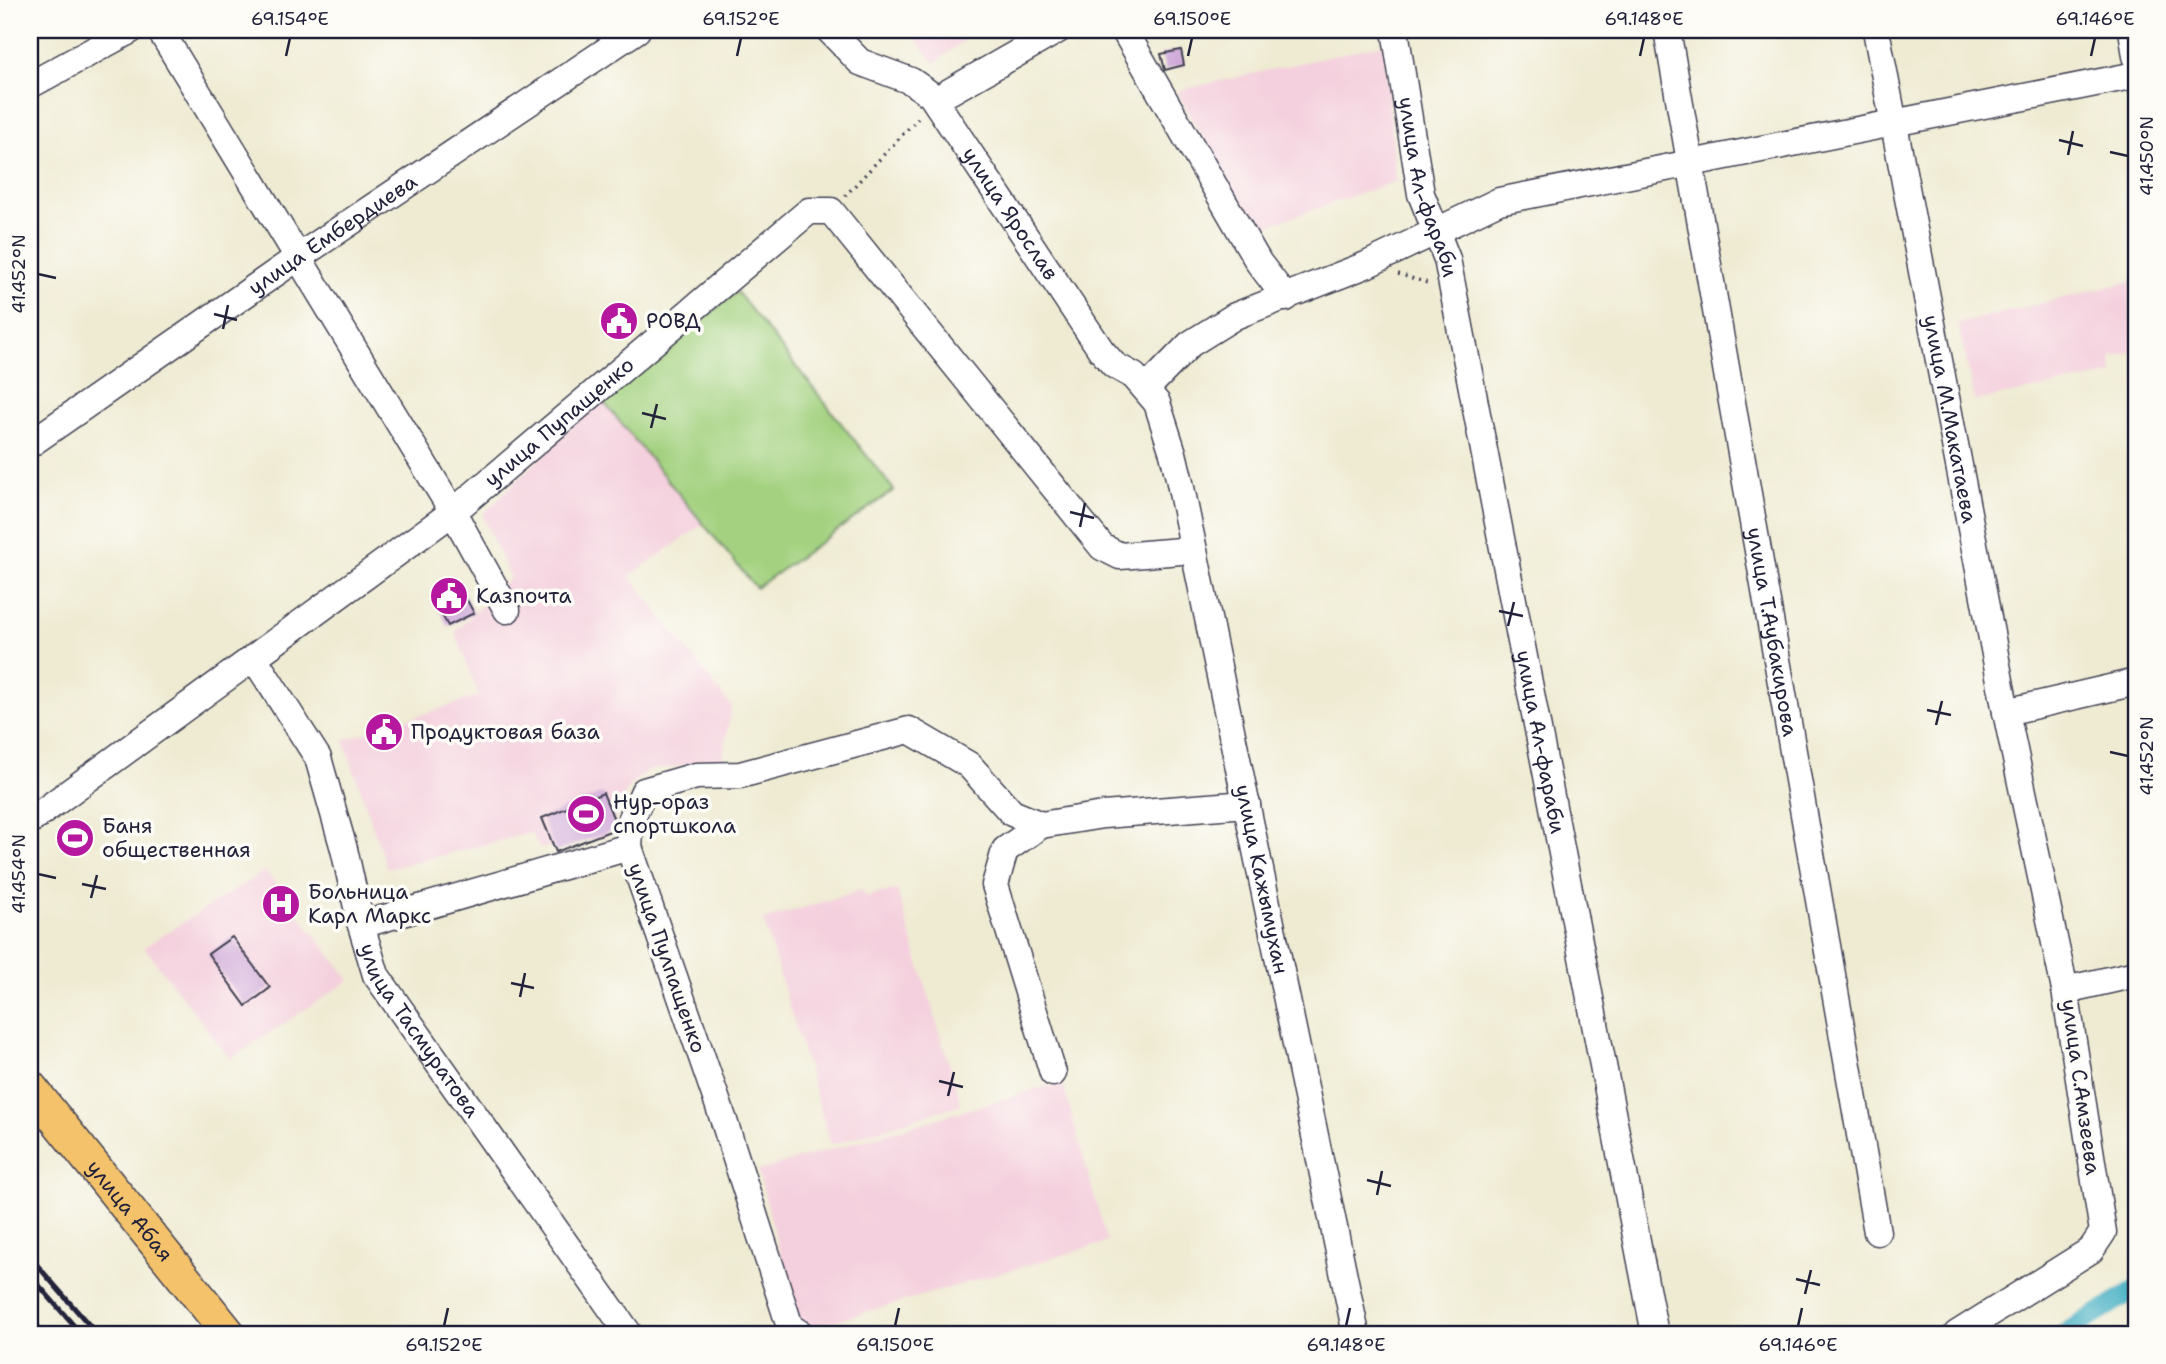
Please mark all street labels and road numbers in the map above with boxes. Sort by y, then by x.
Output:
street label: улица Ал-фараби [1392,95,1464,280]
street label: улица Ярослав [956,142,1065,286]
street label: улица Ембердиева [243,168,422,302]
street label: улица М.Макатаева [1917,313,1984,525]
street label: улица Пупащенко [479,351,640,493]
street label: улица Т.Аубакирова [1740,525,1804,739]
street label: улица Ал-фараби [1509,648,1572,836]
street label: улица Кажымухан [1229,782,1295,977]
street label: улица Пулпащенко [621,859,713,1057]
street label: улица Тасмуратова [353,940,486,1123]
street label: улица С.Амзеева [2055,997,2107,1177]
street label: улица Абая [80,1154,179,1268]

